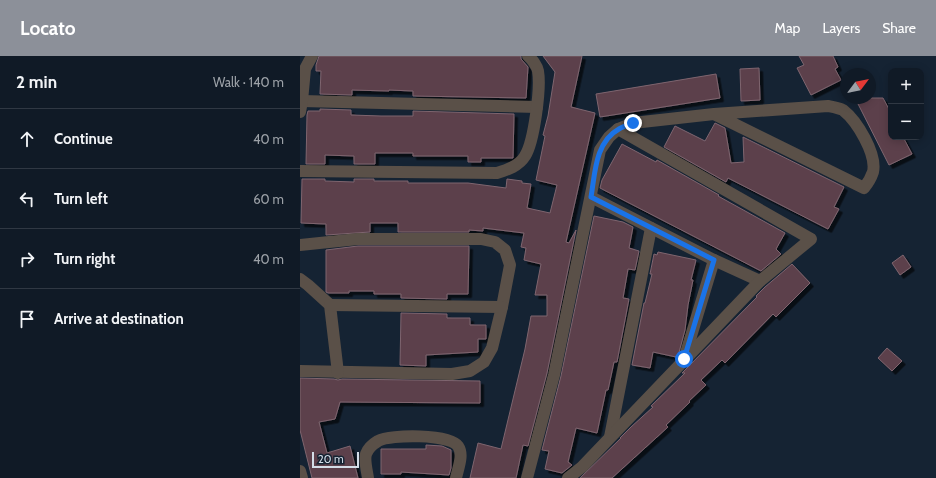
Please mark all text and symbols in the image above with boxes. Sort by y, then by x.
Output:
text: Locato [20,17,76,40]
text: Map [775,19,800,37]
text: Layers [822,19,860,37]
text: Share [882,19,916,37]
north arrow [840,68,876,104]
map controls [888,68,924,140]
button: + [888,68,924,104]
text: 2 min [16,72,57,92]
text: Walk · 140 m [213,74,284,90]
button: − [888,104,924,140]
route end [624,114,642,132]
icon: ahead [16,128,38,150]
text: Continue [54,130,113,148]
text: 40 m [253,131,284,147]
icon: left [16,188,38,210]
text: Turn left [54,190,108,208]
text: 60 m [253,191,284,207]
icon: right [16,248,38,270]
text: Turn right [54,250,115,268]
text: 40 m [253,251,284,267]
icon: arrive [16,308,38,330]
text: Arrive at destination [54,310,184,328]
route start [675,350,693,368]
scale bar [312,450,359,469]
text: 20 m [318,452,344,466]

